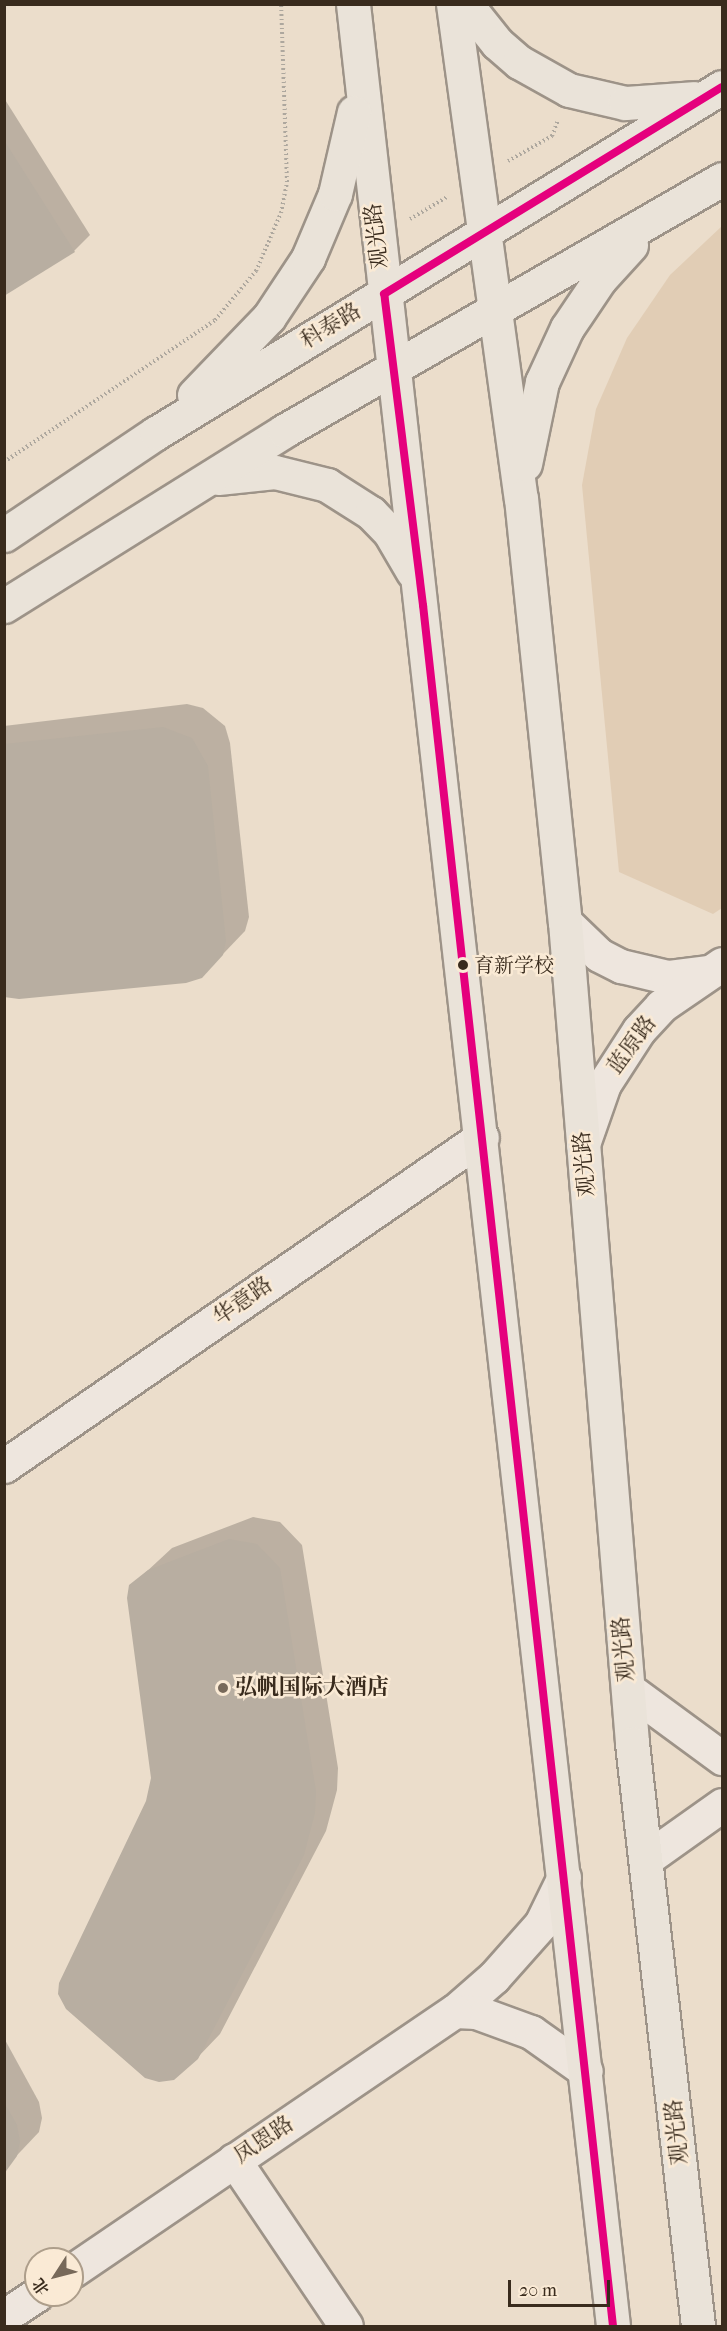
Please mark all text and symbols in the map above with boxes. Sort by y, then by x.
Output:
street label: 观光路 [360,202,394,270]
street label: 科泰路 [296,298,366,354]
place label: 育新学校 [474,953,554,977]
marker: 育新学校 [457,959,469,971]
street label: 蓝原路 [602,1011,662,1079]
street label: 观光路 [569,1130,601,1198]
street label: 华意路 [208,1271,278,1331]
street label: 观光路 [608,1615,640,1683]
place label: 弘帆国际大酒店 [235,1675,389,1701]
marker: 弘帆国际大酒店 [216,1681,230,1695]
street label: 观光路 [660,2098,694,2166]
street label: 凤恩路 [229,2111,299,2169]
north arrow [24,2247,84,2307]
scale bar [511,2268,613,2306]
text: 北 [28,2275,53,2299]
text: 20 m [519,2280,557,2301]

